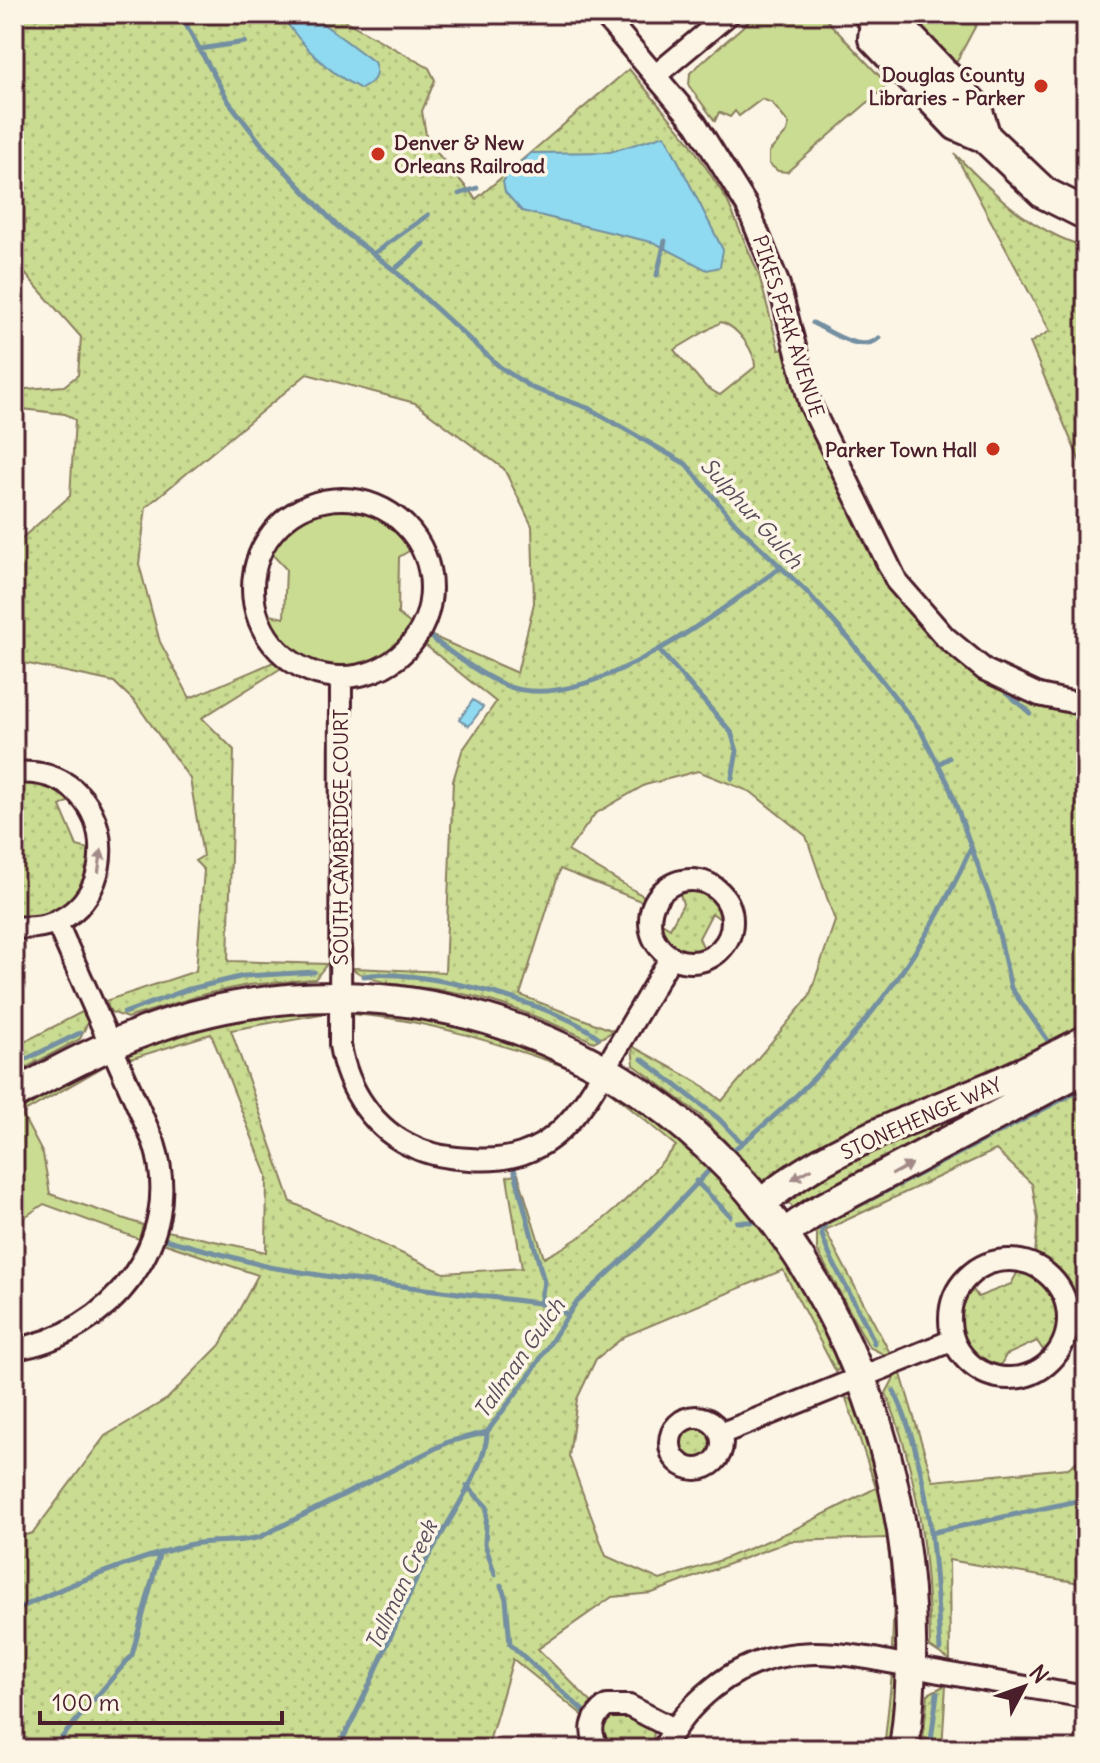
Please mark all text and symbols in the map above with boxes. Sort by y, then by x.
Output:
place label: Douglas County Libraries - Parker [869,62,1026,110]
marker: Douglas County Libraries - Parker [1032,77,1050,95]
place label: Denver & New Orleans Railroad [394,130,545,178]
marker: Denver & New Orleans Railroad [369,145,387,163]
street label: PIKES PEAK AVENUE [748,232,830,420]
place label: Parker Town Hall [825,437,977,462]
marker: Parker Town Hall [984,440,1002,458]
water label: Sulphur Gulch [695,452,810,575]
street label: SOUTH CAMBRIDGE COURT [328,709,353,965]
one-way arrow [94,849,107,874]
street label: STONEHENGE WAY [837,1071,1005,1165]
one-way arrow [890,1162,913,1175]
one-way arrow [791,1168,814,1181]
water label: Tallman Gulch [467,1292,571,1423]
water label: Tallman Creek [359,1514,444,1654]
north arrow [984,1647,1064,1727]
text: N [1024,1659,1055,1689]
scale bar [40,1675,282,1725]
text: 100 m [52,1687,120,1717]

